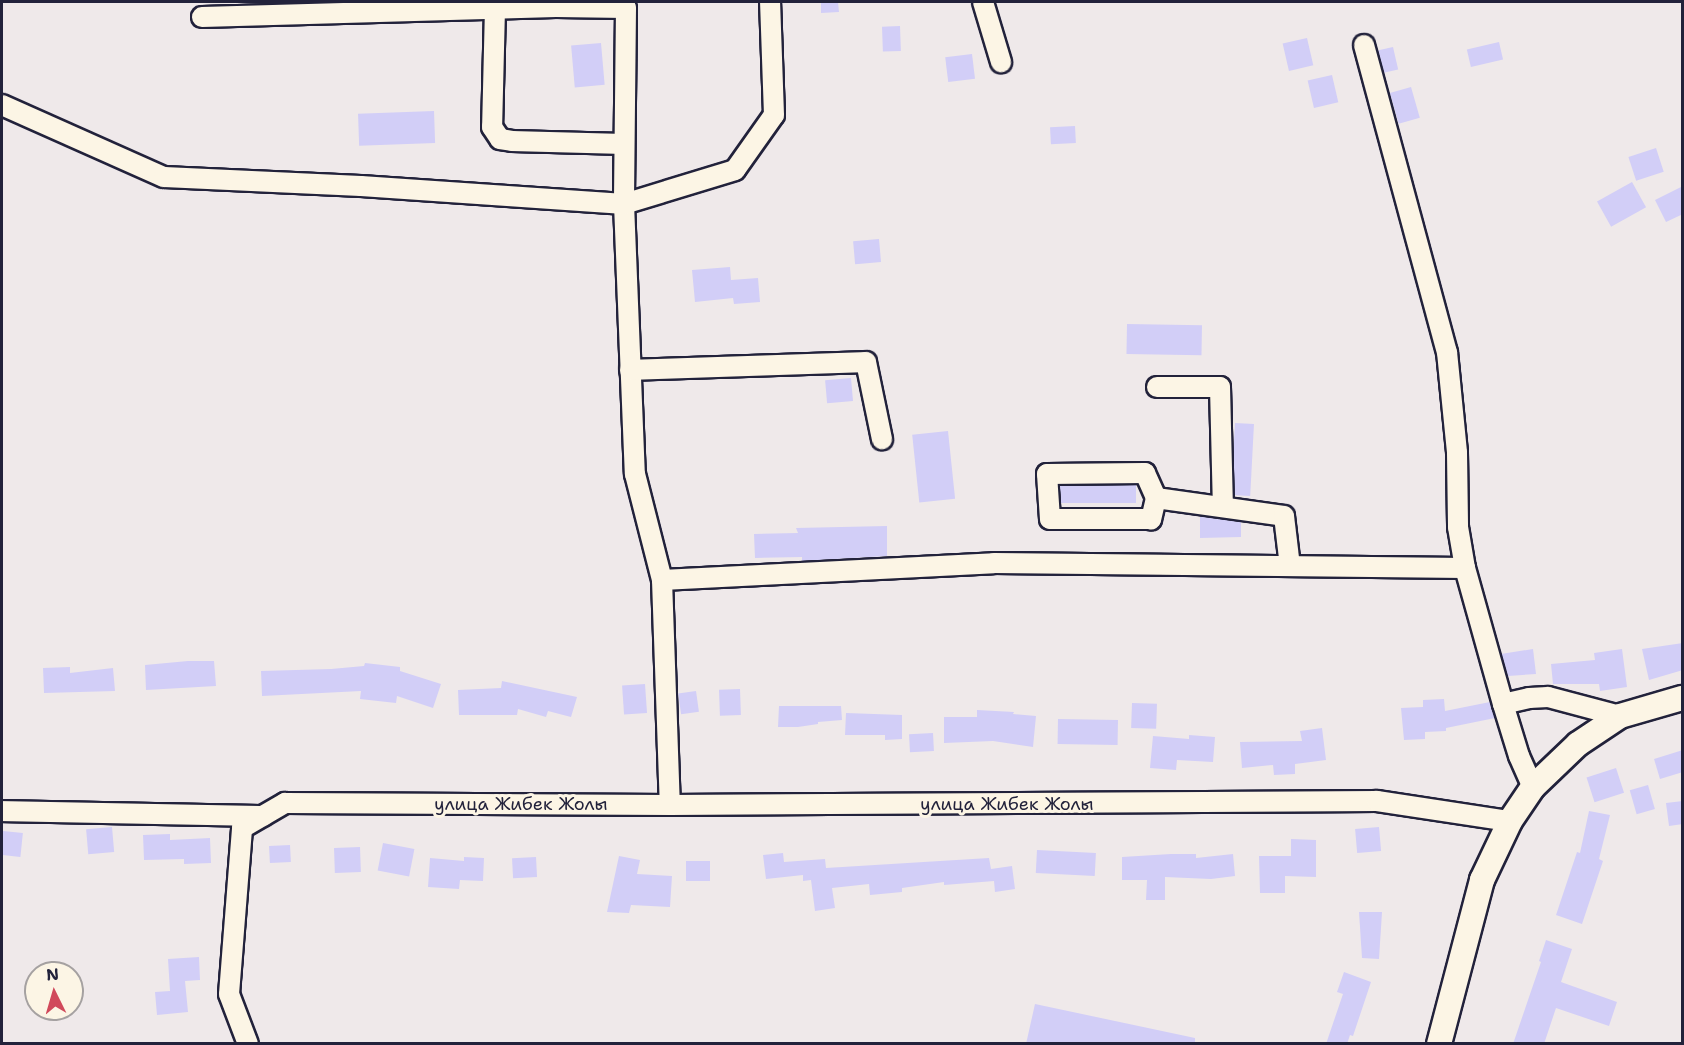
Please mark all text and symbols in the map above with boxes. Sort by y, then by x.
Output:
street label: улица Жибек Жолы [434,793,608,815]
street label: улица Жибек Жолы [920,793,1094,815]
north arrow [24,961,84,1021]
text: N [45,964,60,986]

